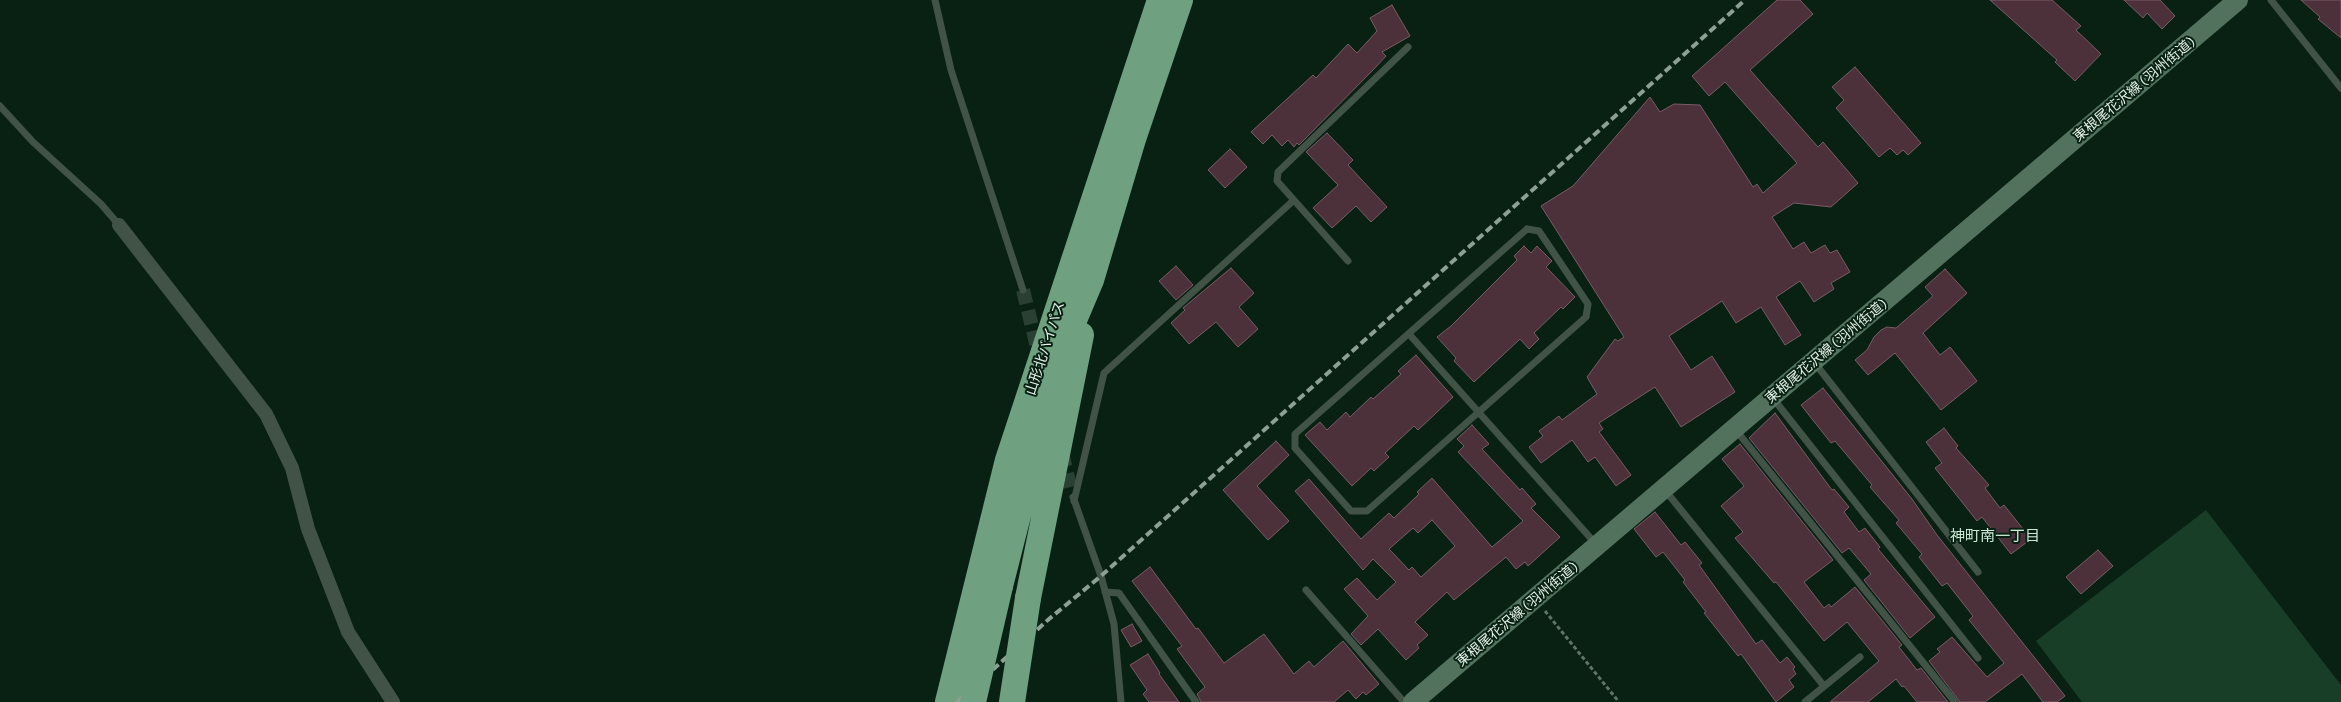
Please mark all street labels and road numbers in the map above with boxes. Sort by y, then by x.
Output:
street label: 東根尾花沢線 (羽州街道) [2070,33,2198,145]
street label: 東根尾花沢線 (羽州街道) [1762,295,1890,407]
street label: 山形北バイパス [1022,299,1068,397]
street label: 東根尾花沢線 (羽州街道) [1453,558,1581,670]

